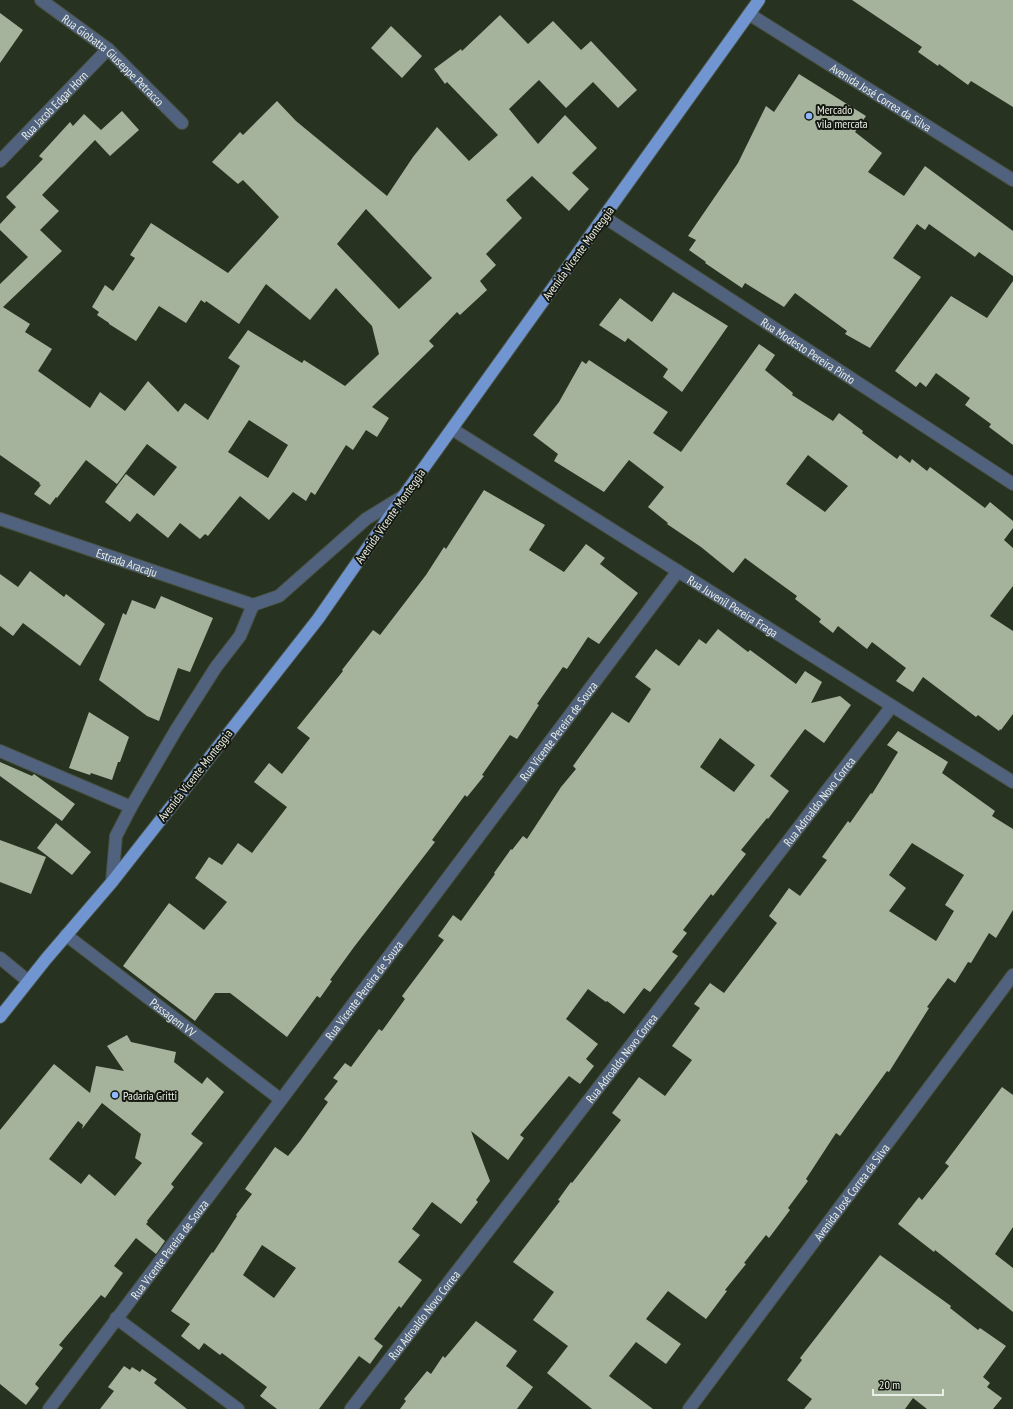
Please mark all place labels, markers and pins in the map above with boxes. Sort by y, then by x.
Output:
place label: Mercado vila mercata [817,102,868,131]
marker: Mercado vila mercata [804,111,814,121]
place label: Padaria Gritti [123,1088,177,1103]
marker: Padaria Gritti [110,1090,120,1100]

